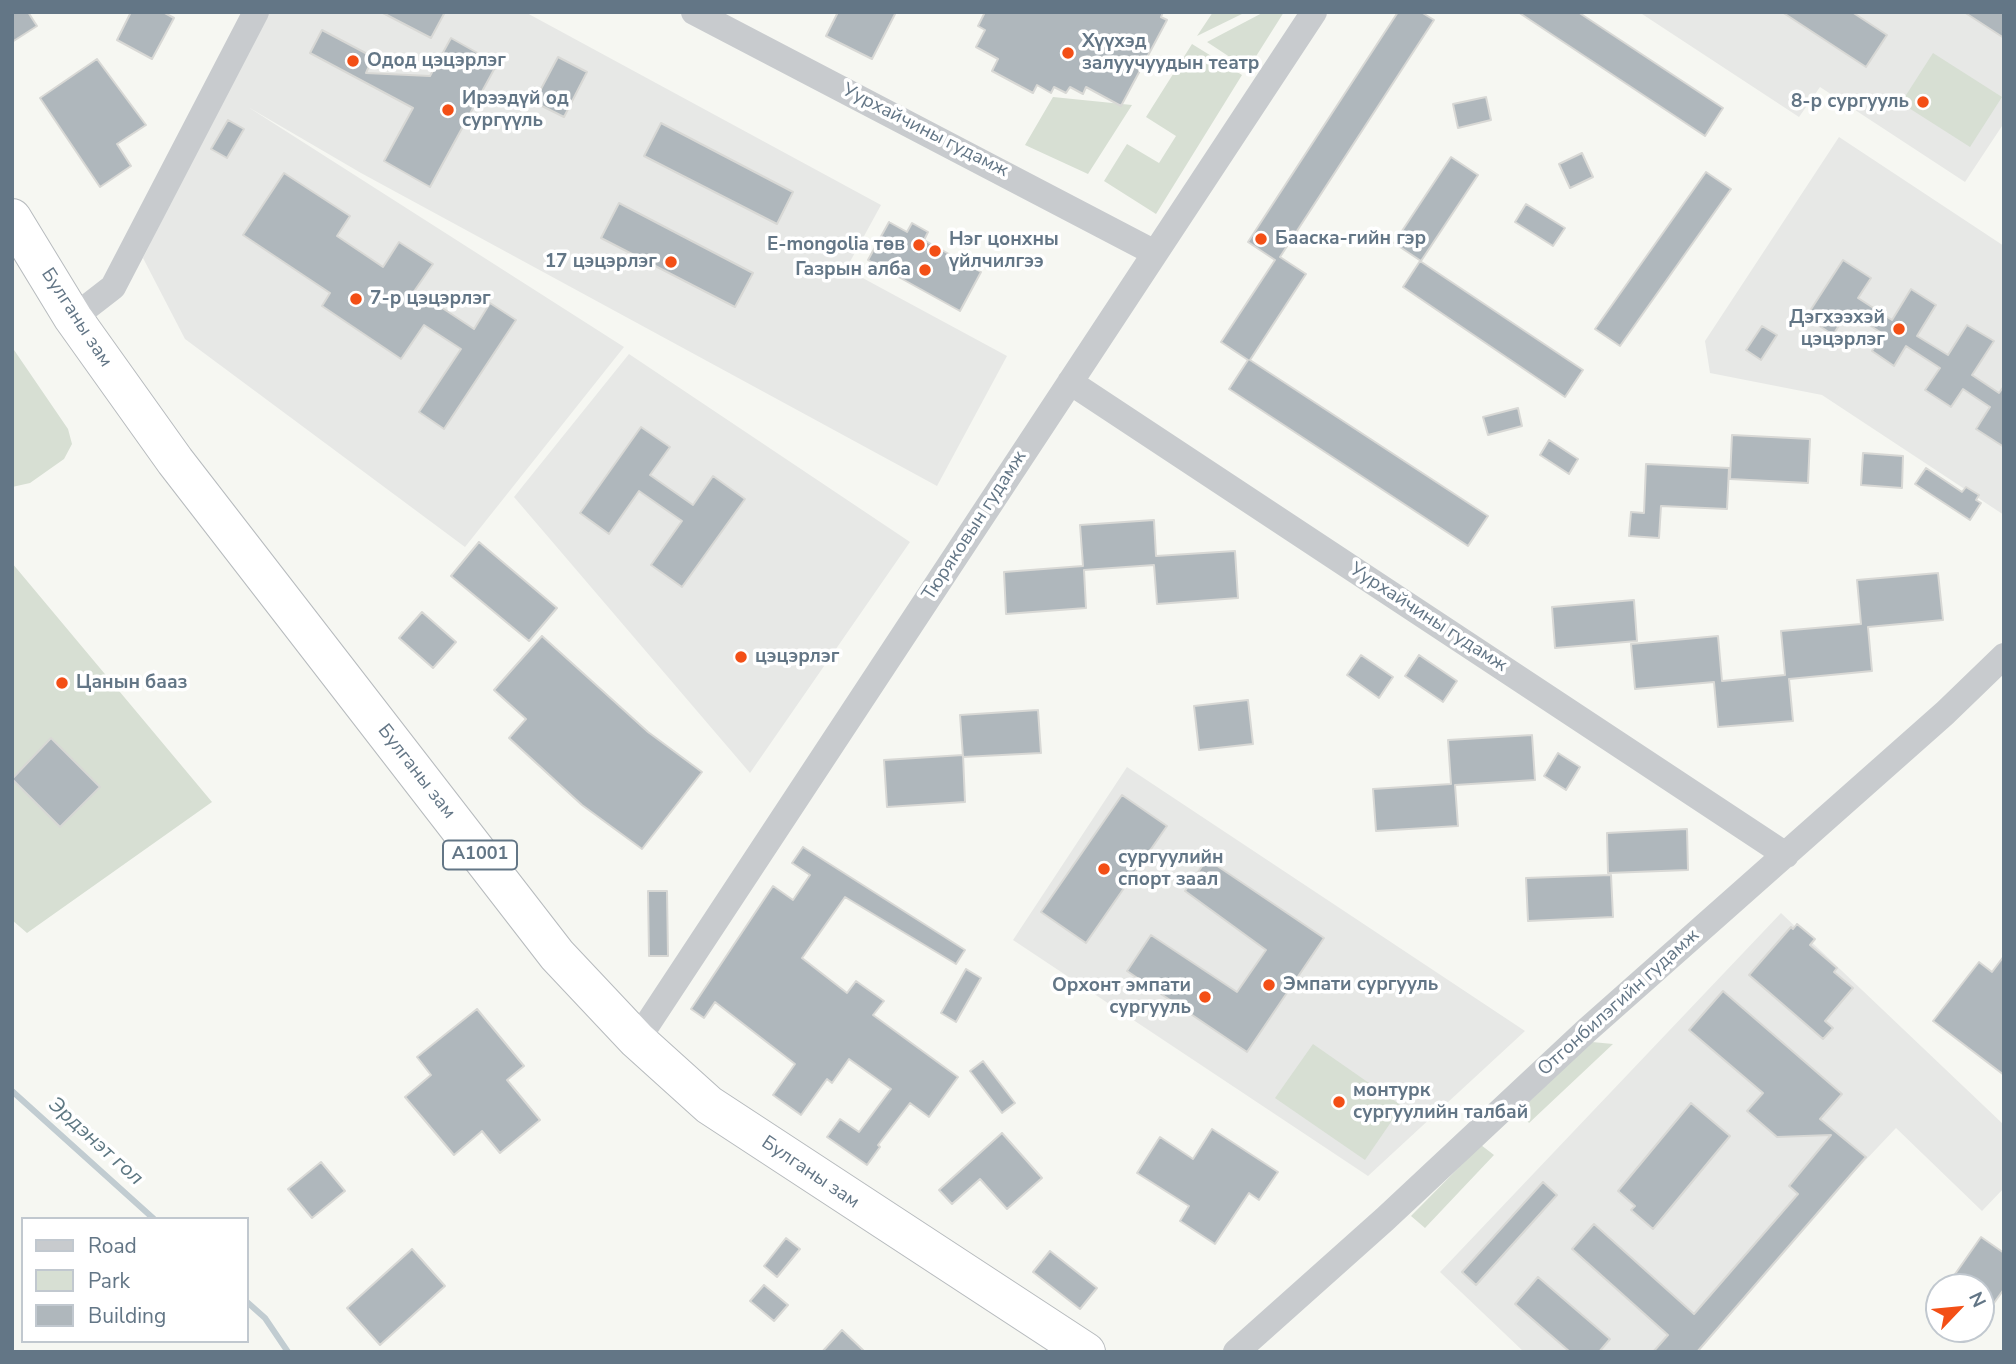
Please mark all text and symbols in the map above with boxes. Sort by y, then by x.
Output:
place label: Хүүхэд залуучуудын театр [1082,31,1259,75]
marker: Хүүхэд залуучуудын театр [1060,45,1076,61]
place label: Одод цэцэрлэг [367,50,506,72]
marker: Одод цэцэрлэг [345,53,361,69]
street label: Уурхайчины гудамж [838,79,1012,183]
place label: Ирээдүй од сургүүль [462,88,569,132]
place label: 8-р сургууль [1791,91,1909,113]
marker: 8-р сургууль [1915,94,1931,110]
marker: Ирээдүй од сургүүль [440,102,456,118]
place label: Бааска-гийн гэр [1275,228,1426,250]
place label: Нэг цонхны үйлчилгээ [949,229,1059,273]
marker: Бааска-гийн гэр [1253,231,1269,247]
place label: E-mongolia төв [767,234,905,256]
marker: E-mongolia төв [911,237,927,253]
marker: Нэг цонхны үйлчилгээ [927,243,943,259]
place label: 17 цэцэрлэг [545,251,657,273]
marker: 17 цэцэрлэг [663,254,679,270]
place label: Газрын алба [795,259,911,281]
marker: Газрын алба [917,262,933,278]
street label: Булганы зам [36,264,116,372]
place label: 7-р цэцэрлэг [370,288,491,310]
marker: 7-р цэцэрлэг [348,291,364,307]
place label: Дэгхээхэй цэцэрлэг [1789,307,1885,351]
marker: Дэгхээхэй цэцэрлэг [1891,321,1907,337]
street label: Тюряковын гудамж [918,447,1032,605]
street label: Уурхайчины гудамж [1345,559,1511,677]
place label: цэцэрлэг [755,646,839,668]
marker: цэцэрлэг [733,649,749,665]
place label: Цанын бааз [76,672,187,694]
marker: Цанын бааз [54,675,70,691]
street label: Булганы зам [372,720,460,824]
road number: A1001 [443,840,517,870]
place label: сургуулийн спорт заал [1118,847,1224,891]
marker: сургуулийн спорт заал [1096,861,1112,877]
street label: Отгонбилэгийн гудамж [1534,925,1704,1081]
place label: Эмпати сургууль [1283,974,1438,996]
place label: Орхонт эмпати сургууль [1052,975,1191,1019]
marker: Эмпати сургууль [1261,977,1277,993]
marker: Орхонт эмпати сургууль [1197,989,1213,1005]
place label: монтурк сургуулийн талбай [1353,1080,1528,1124]
water label: Эрдэнэт гол [42,1093,148,1191]
marker: монтурк сургуулийн талбай [1331,1094,1347,1110]
street label: Булганы зам [757,1132,863,1214]
legend [21,1217,248,1343]
text: Road [88,1232,137,1260]
text: Park [88,1267,130,1295]
north arrow [1925,1273,1995,1343]
text: N [1962,1288,1992,1312]
text: Building [88,1302,166,1330]

